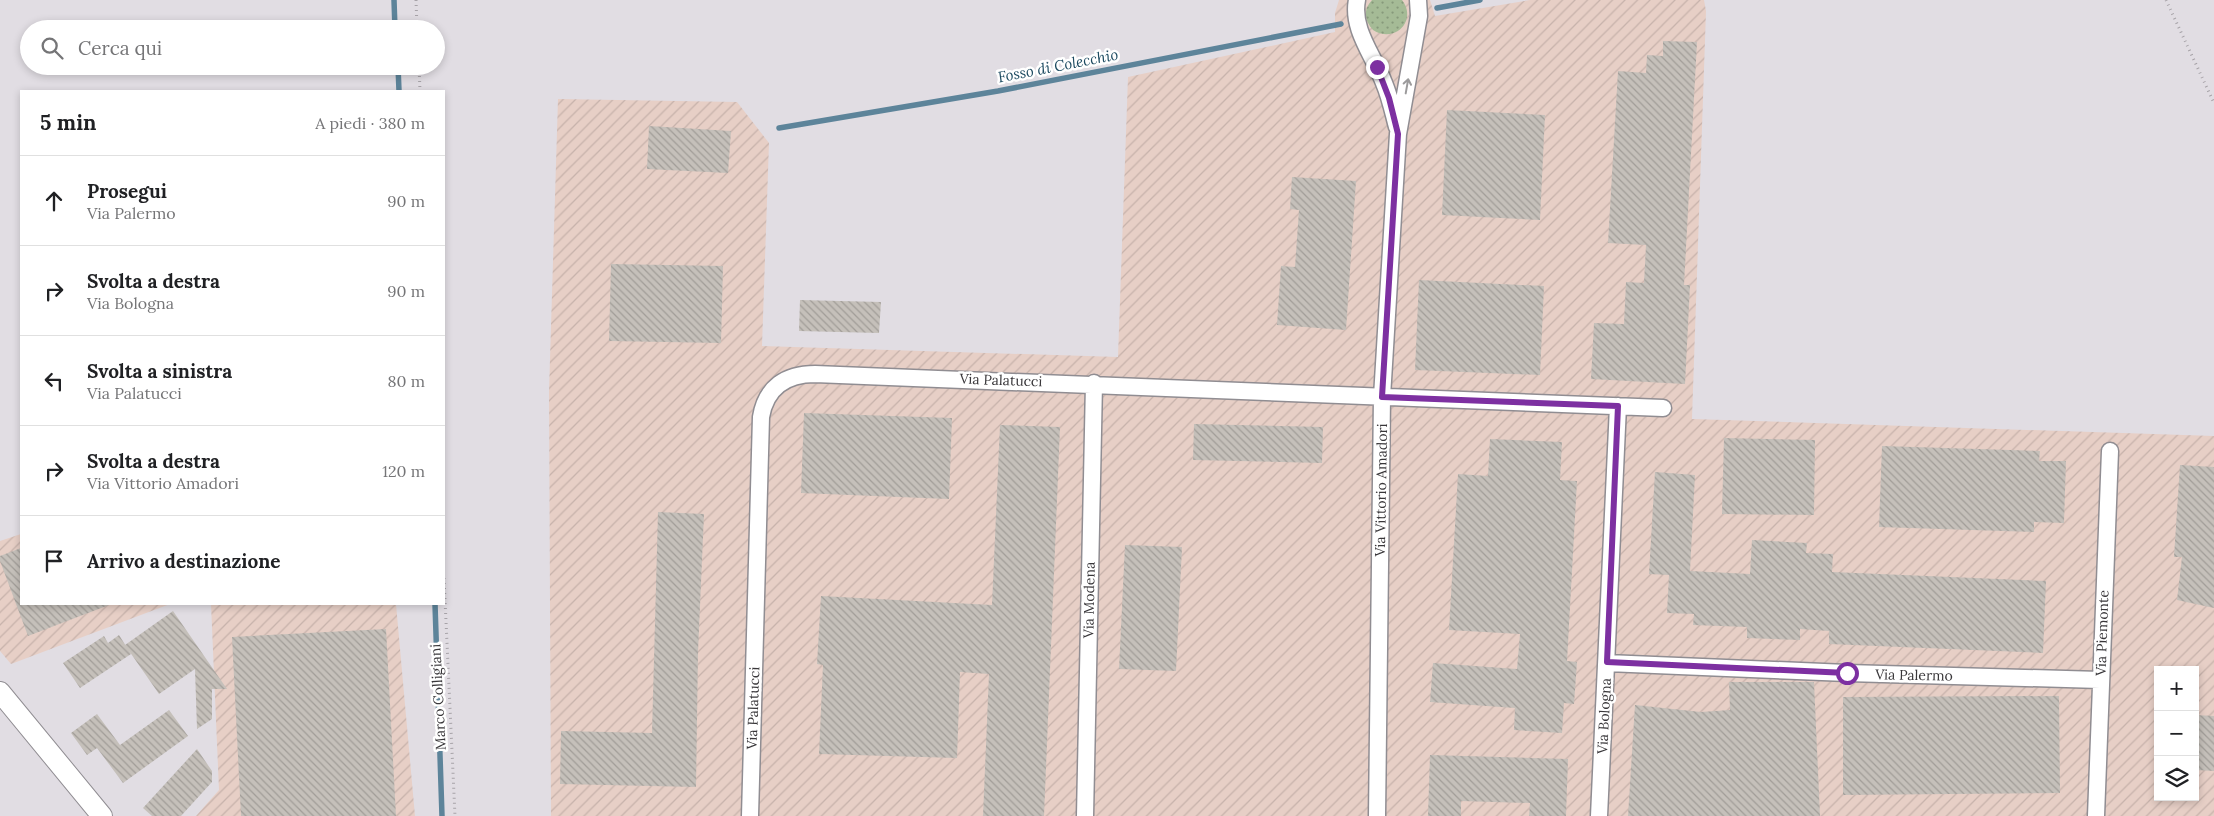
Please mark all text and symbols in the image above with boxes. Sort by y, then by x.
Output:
search box [20,20,445,75]
icon: search [38,34,66,62]
text: Cerca qui [78,36,162,60]
water label: Fosso di Colecchio [996,44,1120,86]
route end [1366,56,1389,79]
one-way arrow [1402,79,1412,95]
text: 5 min [40,109,96,136]
text: A piedi · 380 m [315,113,425,133]
text: Prosegui [87,179,167,203]
icon: ahead [40,187,68,215]
text: 90 m [387,191,425,211]
text: Via Palermo [87,203,176,223]
text: Svolta a destra [87,269,220,293]
icon: right [40,277,68,305]
text: 90 m [387,281,425,301]
text: Via Bologna [87,293,174,313]
text: Svolta a sinistra [87,359,232,383]
icon: left [40,367,68,395]
street label: Via Palatucci [958,370,1043,390]
text: 80 m [388,371,425,391]
text: Via Palatucci [87,383,182,403]
street label: Via Vittorio Amadori [1371,423,1391,558]
text: Svolta a destra [87,449,220,473]
icon: right [40,457,68,485]
text: 120 m [382,461,425,481]
text: Via Vittorio Amadori [87,473,239,493]
icon: arrive [40,547,68,575]
text: Arrivo a destinazione [87,549,281,573]
street label: Via Modena [1079,562,1099,639]
street label: Via Piemonte [2091,589,2113,677]
street label: Marco Colligiani [426,643,450,751]
route start [1836,662,1859,685]
street label: Via Palermo [1874,665,1953,685]
street label: Via Palatucci [743,666,763,751]
map controls [2154,666,2199,801]
button: + [2154,666,2199,711]
street label: Via Bologna [1593,678,1615,755]
button: − [2154,711,2199,756]
button: layers [2154,756,2199,801]

